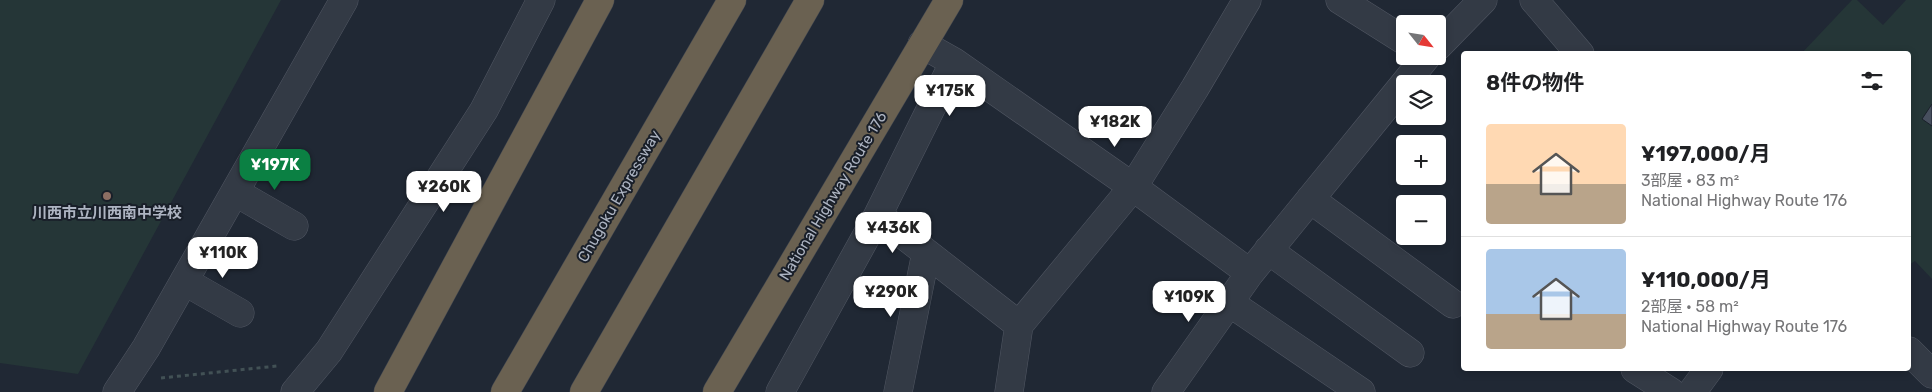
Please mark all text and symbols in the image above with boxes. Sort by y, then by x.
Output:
north arrow [1396,15,1446,65]
map controls [1396,15,1446,245]
icon: filters [1858,67,1886,95]
text: 8件の物件 [1486,70,1584,95]
pin: ¥175K [915,74,985,117]
button: layers [1396,75,1446,125]
text: ¥175K [925,81,975,100]
pin: ¥182K [1080,106,1150,148]
street label: National Highway Route 176 [776,109,890,283]
text: ¥182K [1090,112,1140,131]
street label: Chugoku Expressway [574,127,664,265]
button: + [1396,135,1446,185]
text: ¥197,000/月 [1641,141,1770,166]
icon: home [1526,144,1586,204]
pin: ¥197K [240,148,310,191]
text: ¥197K [250,155,300,174]
pin: ¥260K [409,170,479,213]
text: 3部屋 · 83 m² [1641,171,1739,190]
text: ¥260K [417,177,471,196]
marker: 川西市立川西南中学校 [101,190,113,202]
text: National Highway Route 176 [1641,191,1847,210]
button: − [1396,195,1446,245]
place label: 川西市立川西南中学校 [32,204,182,222]
pin: ¥436K [858,212,928,254]
text: ¥436K [866,218,920,237]
pin: ¥110K [188,236,258,279]
text: ¥110K [199,243,247,262]
text: ¥110,000/月 [1641,267,1771,292]
icon: home [1526,269,1586,329]
pin: ¥290K [856,276,926,318]
pin: ¥109K [1154,280,1224,323]
text: ¥290K [864,282,918,301]
text: ¥109K [1164,287,1214,306]
text: 2部屋 · 58 m² [1641,297,1739,316]
text: National Highway Route 176 [1641,317,1847,336]

